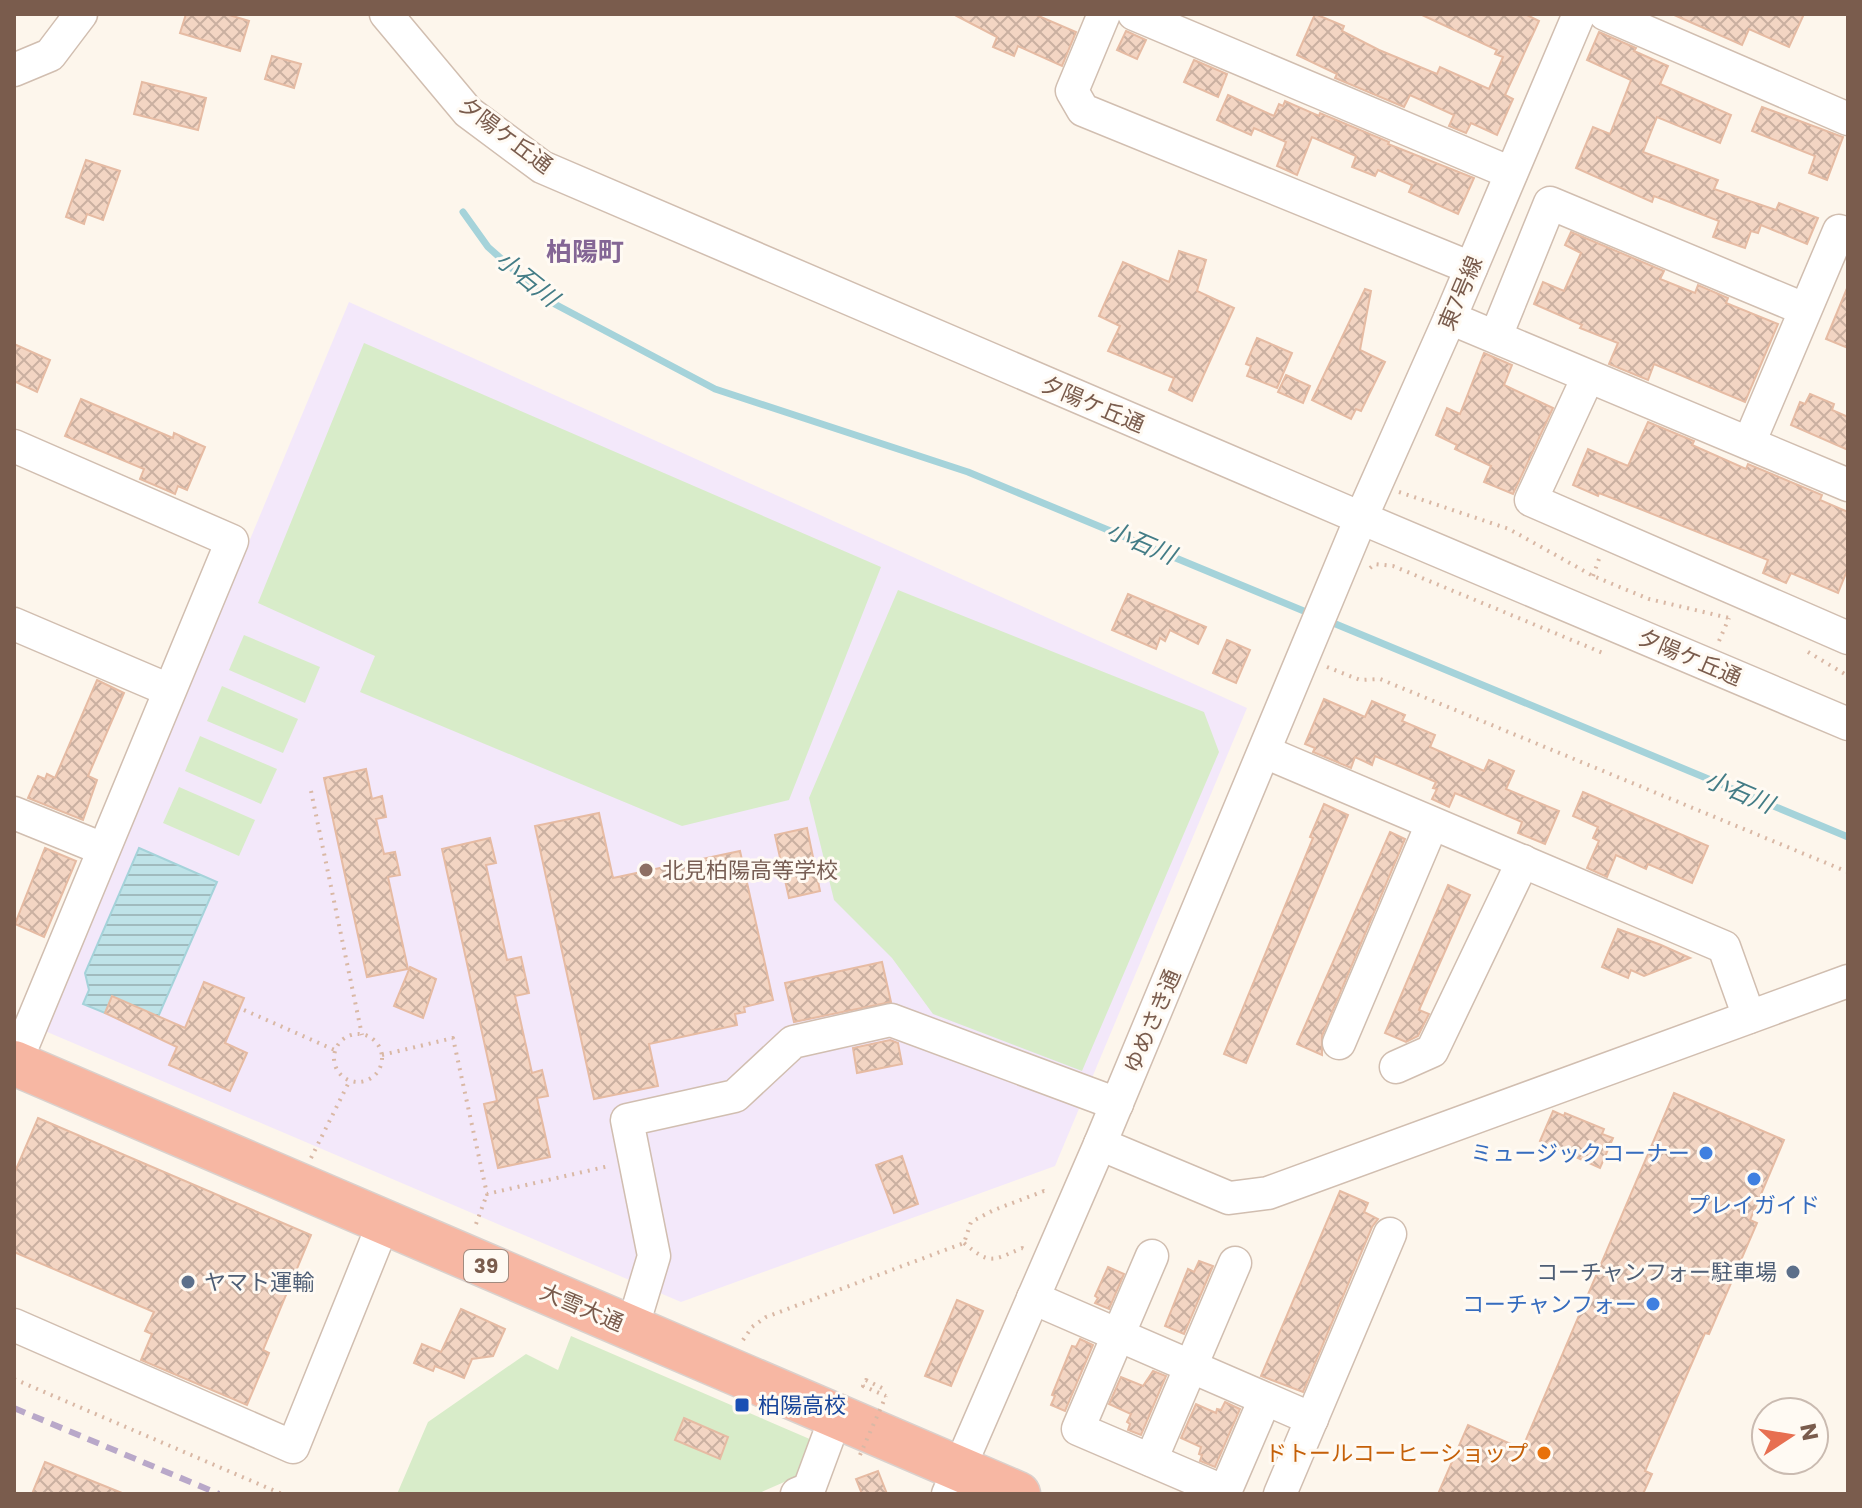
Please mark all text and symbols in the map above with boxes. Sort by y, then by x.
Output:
street label: 夕陽ケ丘通 [452,90,559,181]
district label: 柏陽町 [546,234,624,270]
water label: 小石川 [489,243,568,316]
street label: 東7号線 [1431,251,1490,335]
street label: 夕陽ケ丘通 [1036,369,1149,440]
water label: 小石川 [1102,513,1184,573]
street label: 夕陽ケ丘通 [1633,622,1746,693]
water label: 小石川 [1700,762,1782,822]
place label: 北見柏陽高等学校 [662,855,838,886]
marker: 北見柏陽高等学校 [637,861,655,879]
street label: ゆめさき通 [1117,965,1188,1078]
place label: ミュージックコーナー [1470,1138,1690,1169]
marker: ミュージックコーナー [1697,1144,1715,1162]
marker: プレイガイド [1745,1170,1763,1188]
place label: プレイガイド [1688,1190,1820,1221]
road number: 39 [464,1250,508,1282]
place label: コーチャンフォー駐車場 [1536,1257,1777,1288]
marker: コーチャンフォー駐車場 [1784,1263,1802,1281]
place label: ヤマト運輸 [204,1267,314,1298]
marker: ヤマト運輸 [179,1273,197,1291]
street label: 大雪大通 [535,1276,628,1339]
place label: コーチャンフォー [1462,1289,1637,1320]
marker: コーチャンフォー [1644,1295,1662,1313]
place label: 柏陽高校 [758,1390,846,1421]
marker: 柏陽高校 [733,1396,751,1414]
north arrow [1750,1396,1830,1476]
text: N [1792,1421,1826,1443]
place label: ドトールコーヒーショップ [1265,1438,1528,1469]
marker: ドトールコーヒーショップ [1535,1444,1553,1462]

